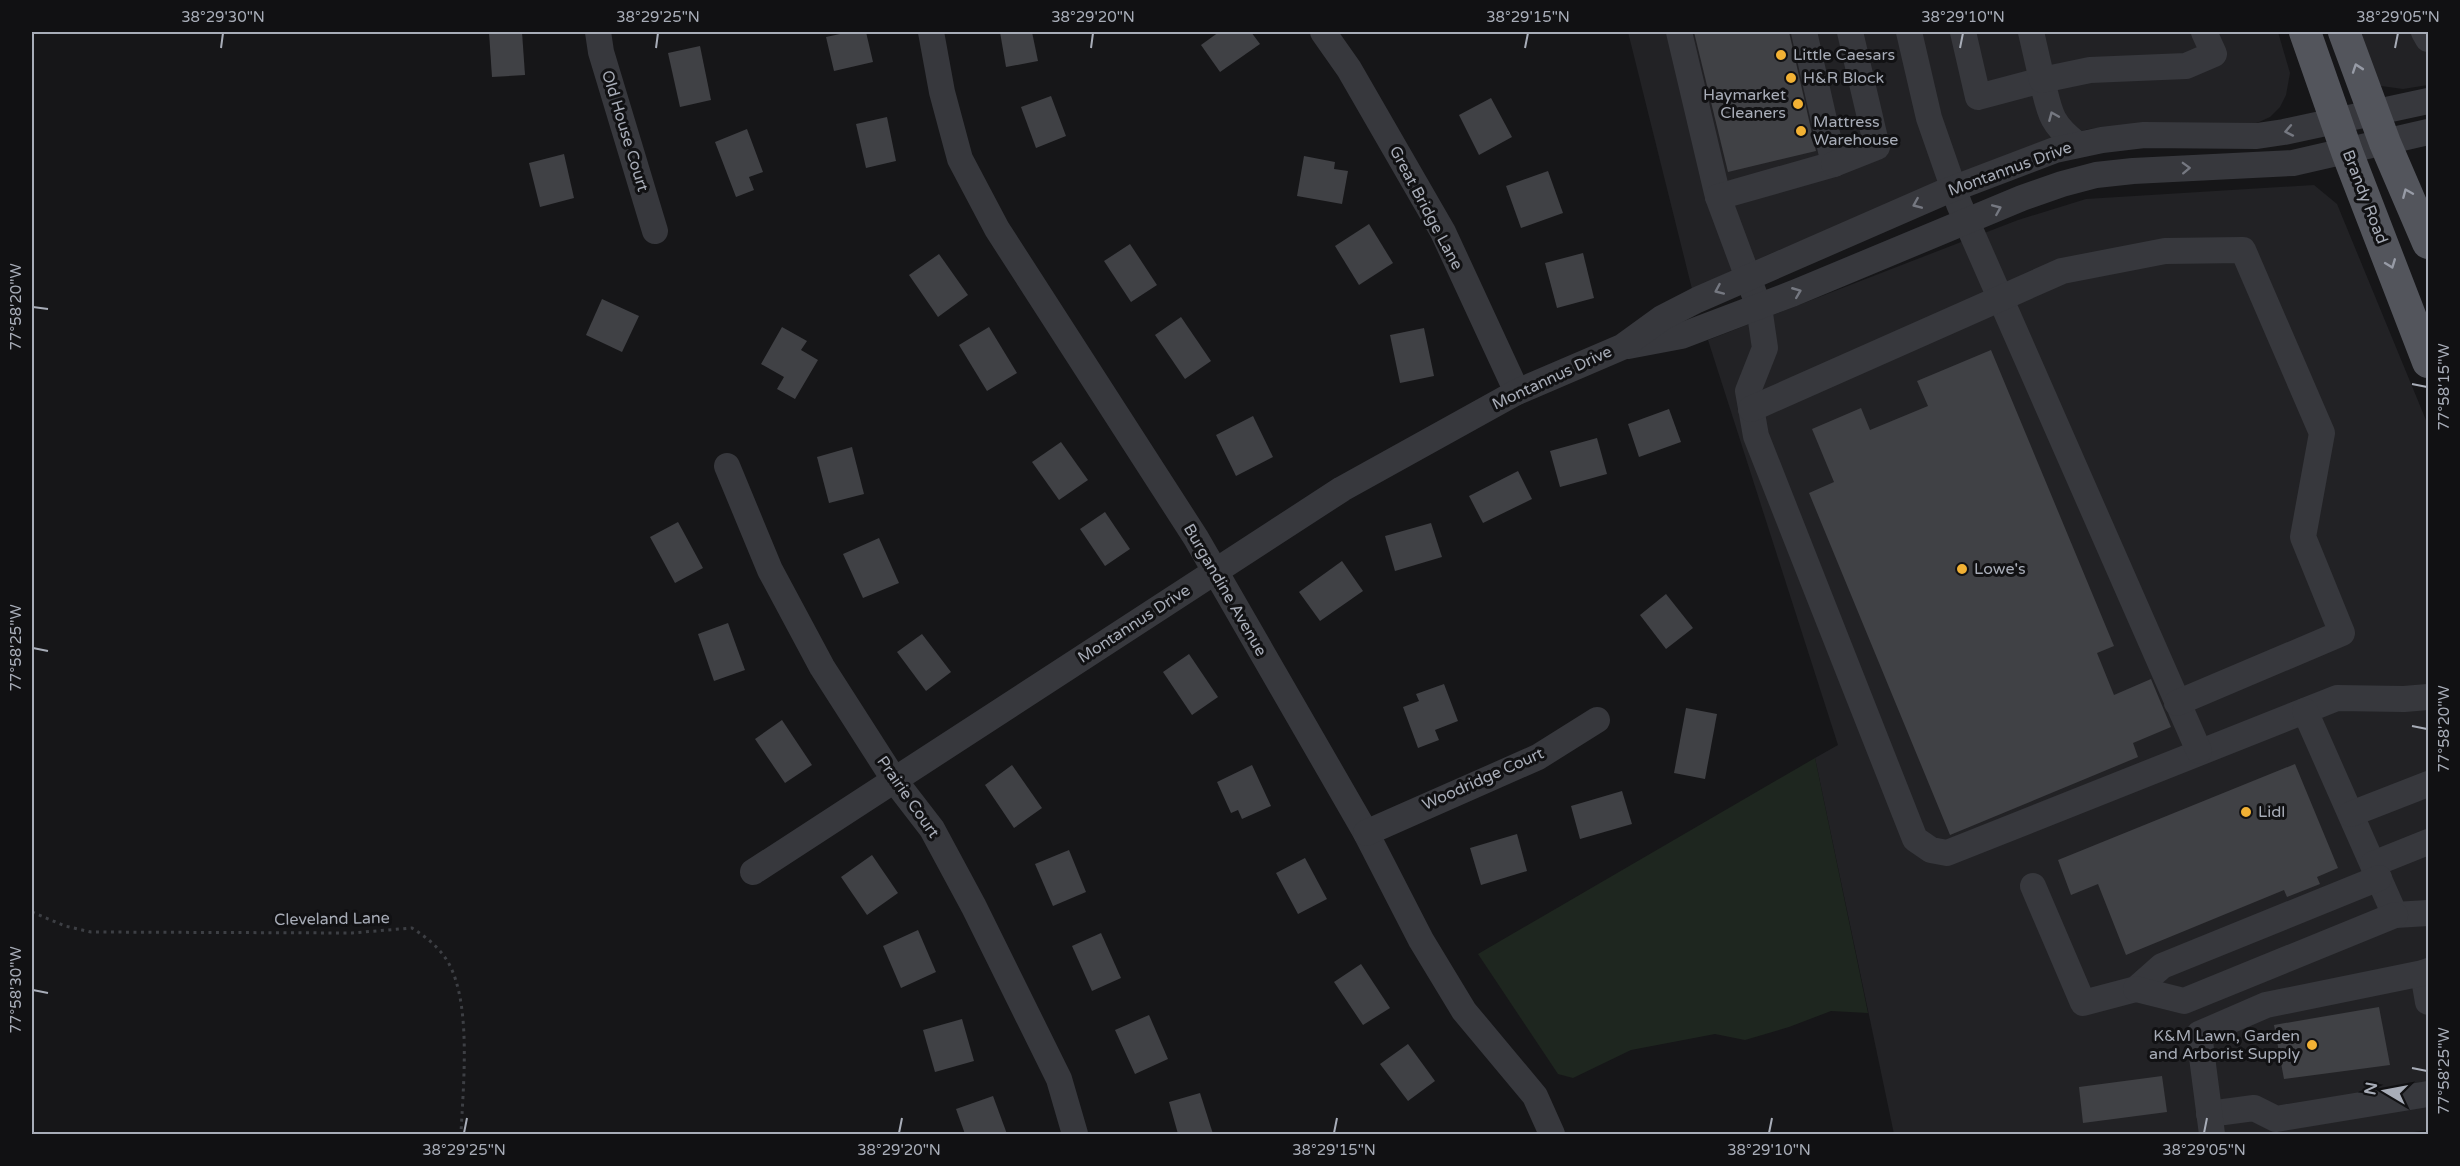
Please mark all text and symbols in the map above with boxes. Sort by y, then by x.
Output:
text: 38°29'30"N [181,8,265,26]
text: 38°29'25"N [616,8,700,26]
text: 38°29'20"N [1051,8,1135,26]
text: 38°29'15"N [1486,8,1570,26]
text: 38°29'10"N [1921,8,2005,26]
text: 38°29'05"N [2356,8,2440,26]
place label: Little Caesars [1793,45,1895,65]
marker: Little Caesars [1774,48,1788,62]
one-way arrow [2351,63,2364,74]
street label: Old House Court [597,68,653,194]
place label: H&R Block [1803,68,1885,88]
marker: H&R Block [1784,71,1798,85]
place label: Haymarket Cleaners [1703,85,1786,123]
marker: Haymarket Cleaners [1791,97,1805,111]
place label: Mattress Warehouse [1813,112,1898,150]
one-way arrow [2048,112,2060,123]
marker: Mattress Warehouse [1794,124,1808,138]
one-way arrow [2284,124,2294,137]
street label: Montannus Drive [1945,137,2075,201]
street label: Great Bridge Lane [1385,143,1467,273]
street label: Brandy Road [2338,147,2392,247]
one-way arrow [2181,161,2190,174]
one-way arrow [2402,188,2414,199]
one-way arrow [1913,197,1924,209]
one-way arrow [1990,204,2001,216]
one-way arrow [2383,258,2396,269]
text: 77°58'20"W [7,263,25,351]
one-way arrow [1714,282,1725,294]
one-way arrow [1791,287,1802,299]
street label: Montannus Drive [1489,341,1615,415]
text: 77°58'15"W [2435,343,2453,431]
street label: Burgandine Avenue [1179,520,1271,660]
place label: Lowe's [1974,559,2026,579]
marker: Lowe's [1955,562,1969,576]
street label: Montannus Drive [1074,580,1194,668]
text: 77°58'25"W [7,604,25,692]
text: 77°58'20"W [2435,685,2453,773]
street label: Woodridge Court [1419,743,1547,815]
street label: Prairie Court [872,752,944,842]
place label: Lidl [2258,802,2285,822]
marker: Lidl [2239,805,2253,819]
street label: Cleveland Lane [274,908,390,930]
text: 77°58'30"W [7,946,25,1034]
place label: K&M Lawn, Garden and Arborist Supply [2149,1026,2300,1064]
text: 77°58'25"W [2435,1027,2453,1115]
marker: K&M Lawn, Garden and Arborist Supply [2305,1038,2319,1052]
north arrow [2355,1061,2415,1121]
text: N [2360,1081,2382,1097]
text: 38°29'25"N [422,1141,506,1159]
text: 38°29'20"N [857,1141,941,1159]
text: 38°29'15"N [1292,1141,1376,1159]
text: 38°29'10"N [1727,1141,1811,1159]
text: 38°29'05"N [2162,1141,2246,1159]

